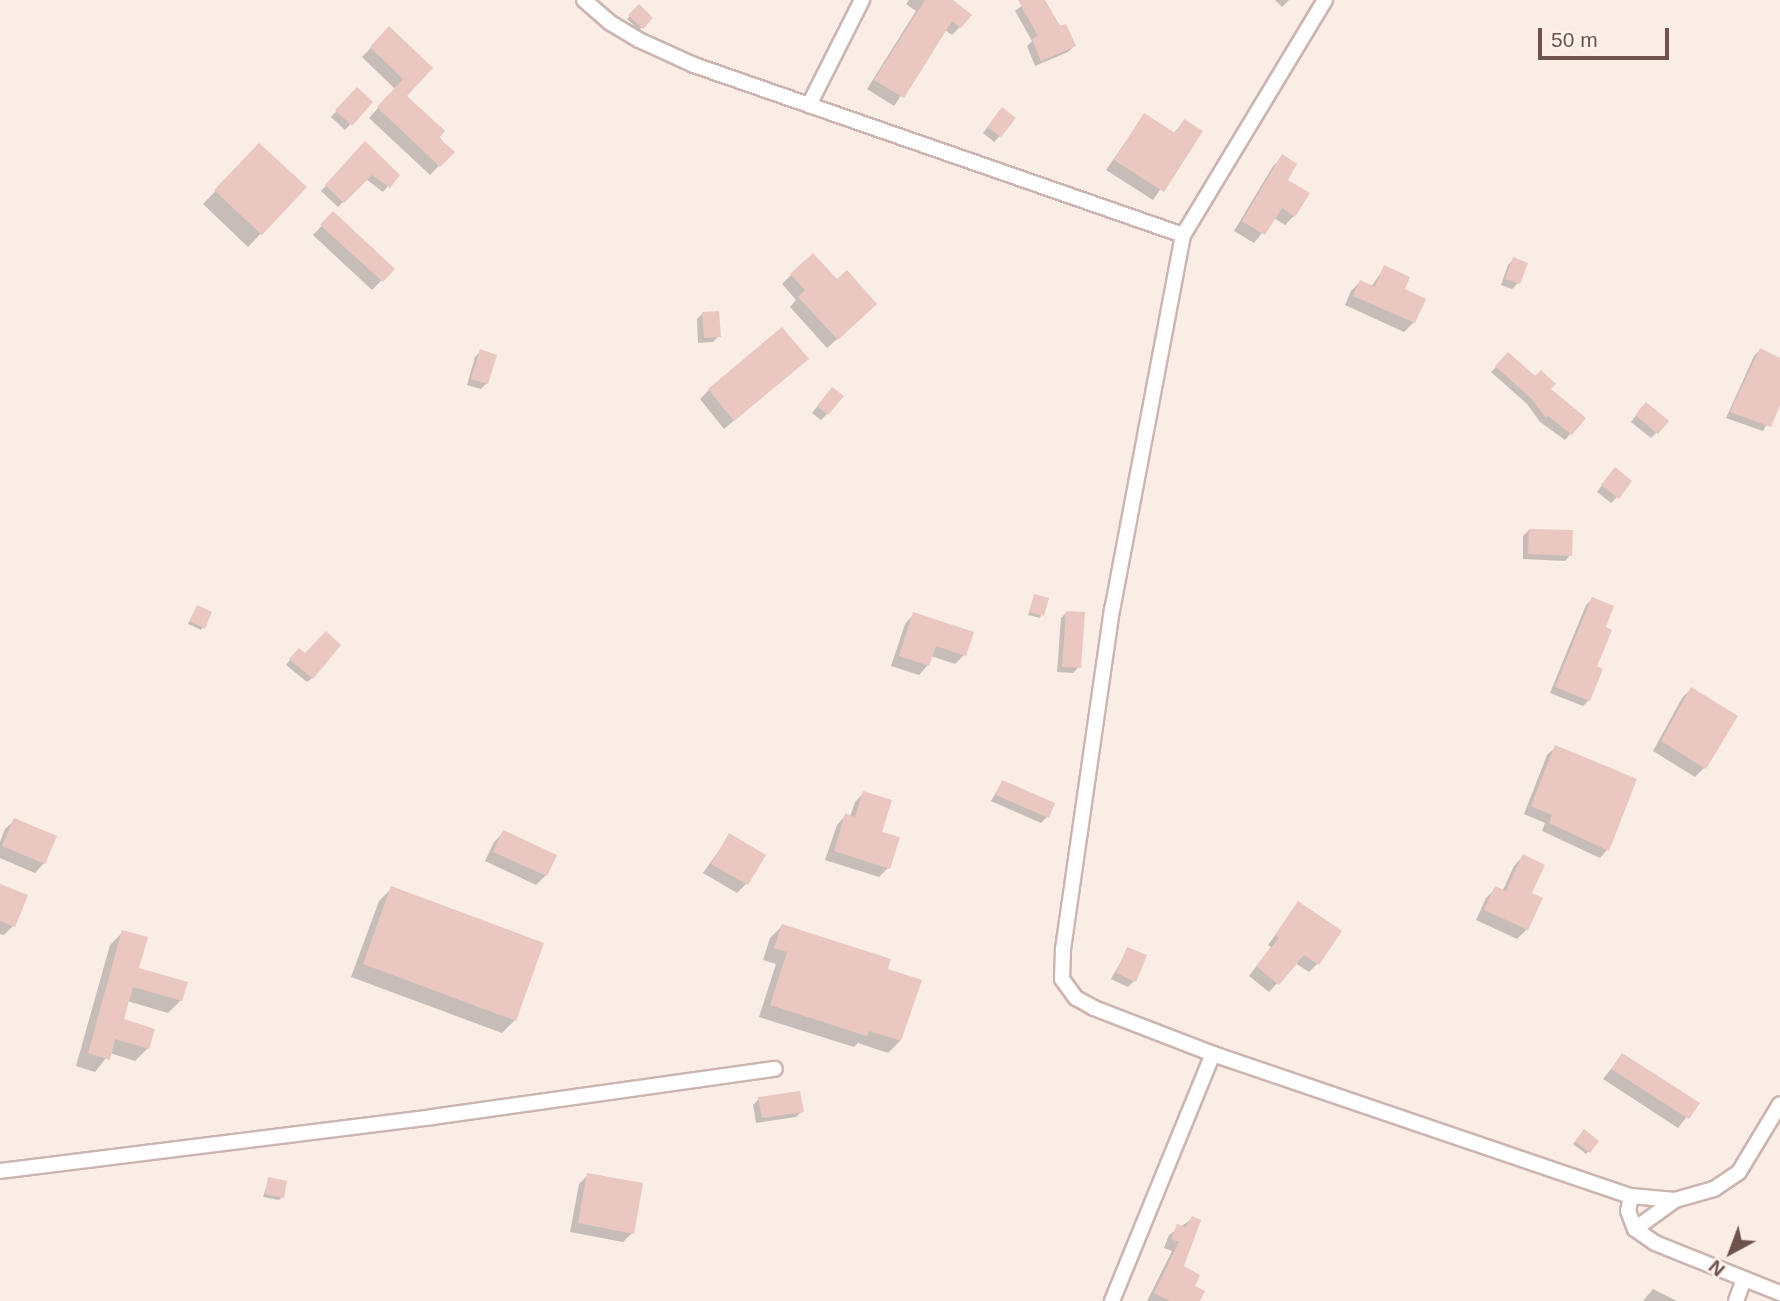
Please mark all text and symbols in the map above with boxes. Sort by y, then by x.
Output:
scale bar [1542,14,1673,58]
text: 50 m [1551,28,1598,51]
north arrow [1696,1217,1766,1287]
text: N [1705,1256,1729,1281]

